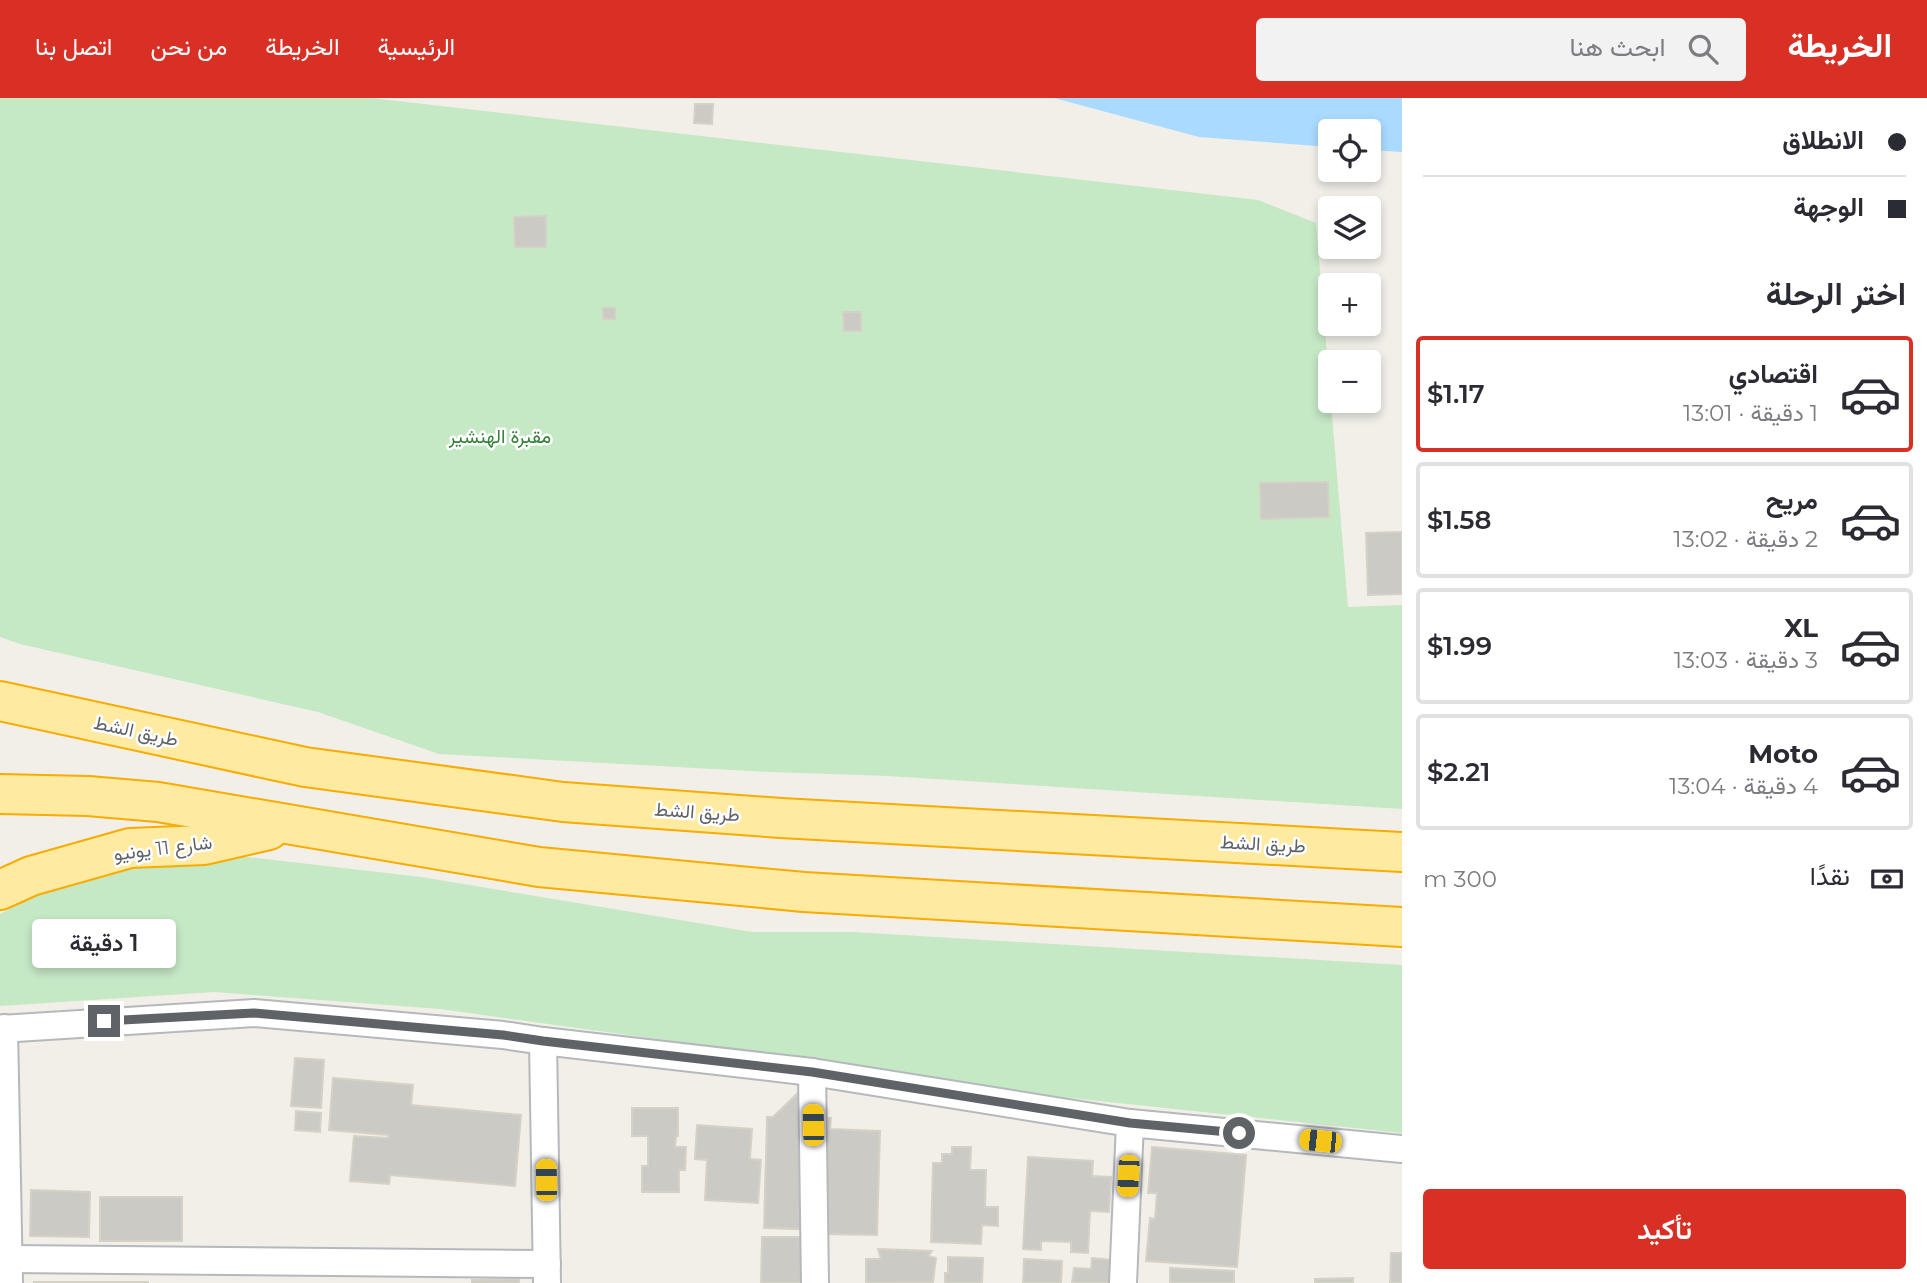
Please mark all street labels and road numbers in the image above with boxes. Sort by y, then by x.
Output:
street label: طريق الشط [92,711,180,751]
street label: طريق الشط [653,798,741,826]
street label: طريق الشط [1220,830,1306,858]
street label: شارع 11 يونيو [112,831,214,866]

